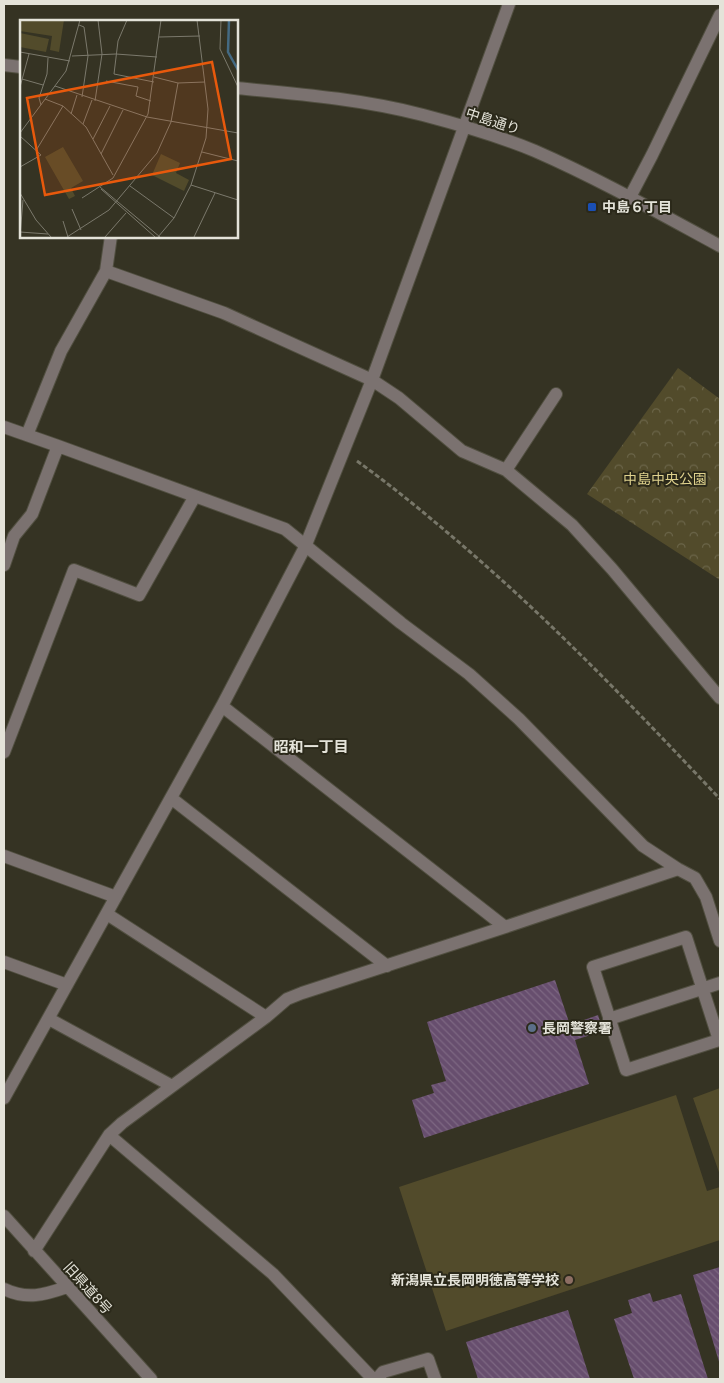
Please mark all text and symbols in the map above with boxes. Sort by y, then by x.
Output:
inset map [20,20,238,238]
street label: 中島通り [464,104,522,137]
place label: 中島６丁目 [602,198,672,215]
marker: 中島６丁目 [586,201,598,213]
park label: 中島中央公園 [623,470,707,487]
district label: 昭和一丁目 [273,737,349,755]
place label: 長岡警察署 [542,1019,612,1036]
marker: 長岡警察署 [526,1022,538,1034]
street label: 旧県道8号 [61,1258,116,1317]
place label: 新潟県立長岡明徳高等学校 [391,1271,559,1288]
marker: 新潟県立長岡明徳高等学校 [563,1274,575,1286]

